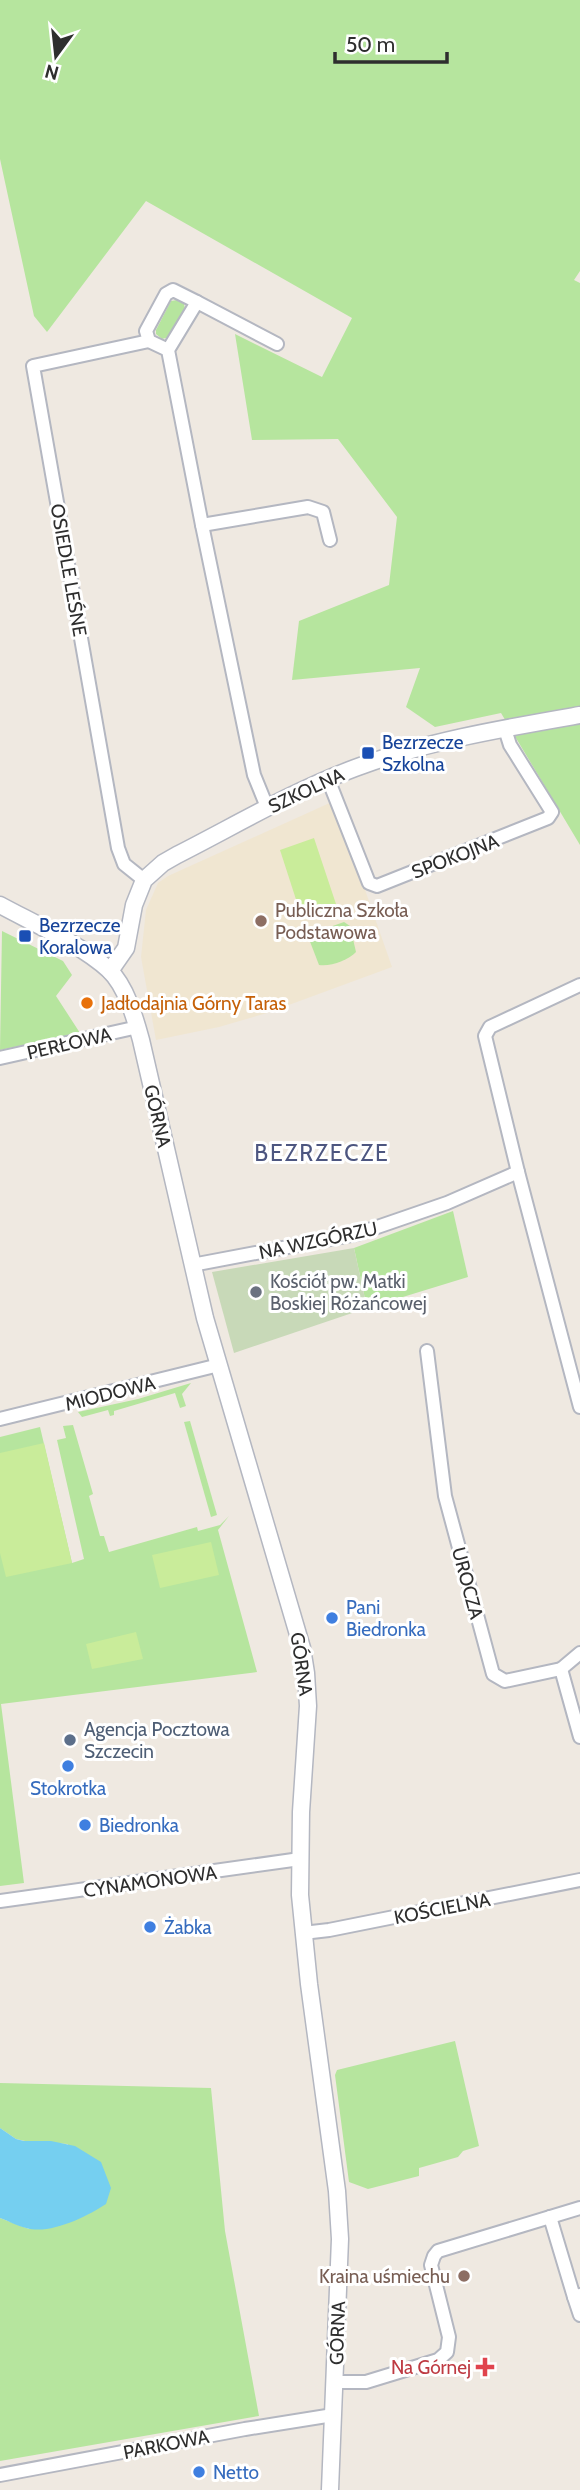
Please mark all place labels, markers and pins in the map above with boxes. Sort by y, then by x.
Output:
place label: Bezrzecze Szkolna [382,731,464,776]
marker: Bezrzecze Szkolna [360,745,376,761]
place label: Publiczna Szkoła Podstawowa [275,899,408,944]
marker: Publiczna Szkoła Podstawowa [253,913,269,929]
place label: Bezrzecze Koralowa [39,914,121,959]
marker: Bezrzecze Koralowa [17,928,33,944]
place label: Jadłodajnia Górny Taras [100,992,286,1015]
marker: Jadłodajnia Górny Taras [79,995,95,1011]
place label: Kościół pw. Matki Boskiej Różańcowej [270,1270,427,1315]
marker: Kościół pw. Matki Boskiej Różańcowej [248,1284,264,1300]
place label: Pani Biedronka [346,1596,426,1641]
marker: Pani Biedronka [324,1610,340,1626]
place label: Agencja Pocztowa Szczecin [84,1718,230,1763]
marker: Agencja Pocztowa Szczecin [62,1732,78,1748]
marker: Stokrotka [60,1758,76,1774]
place label: Stokrotka [30,1777,106,1800]
place label: Biedronka [99,1814,179,1837]
marker: Biedronka [77,1817,93,1833]
place label: Żabka [164,1916,212,1939]
marker: Żabka [142,1919,158,1935]
place label: Kraina uśmiechu [319,2265,450,2288]
marker: Kraina uśmiechu [456,2268,472,2284]
place label: Na Górnej [391,2356,471,2379]
marker: Na Górnej [477,2359,493,2375]
place label: Netto [213,2461,259,2484]
marker: Netto [191,2464,207,2480]

